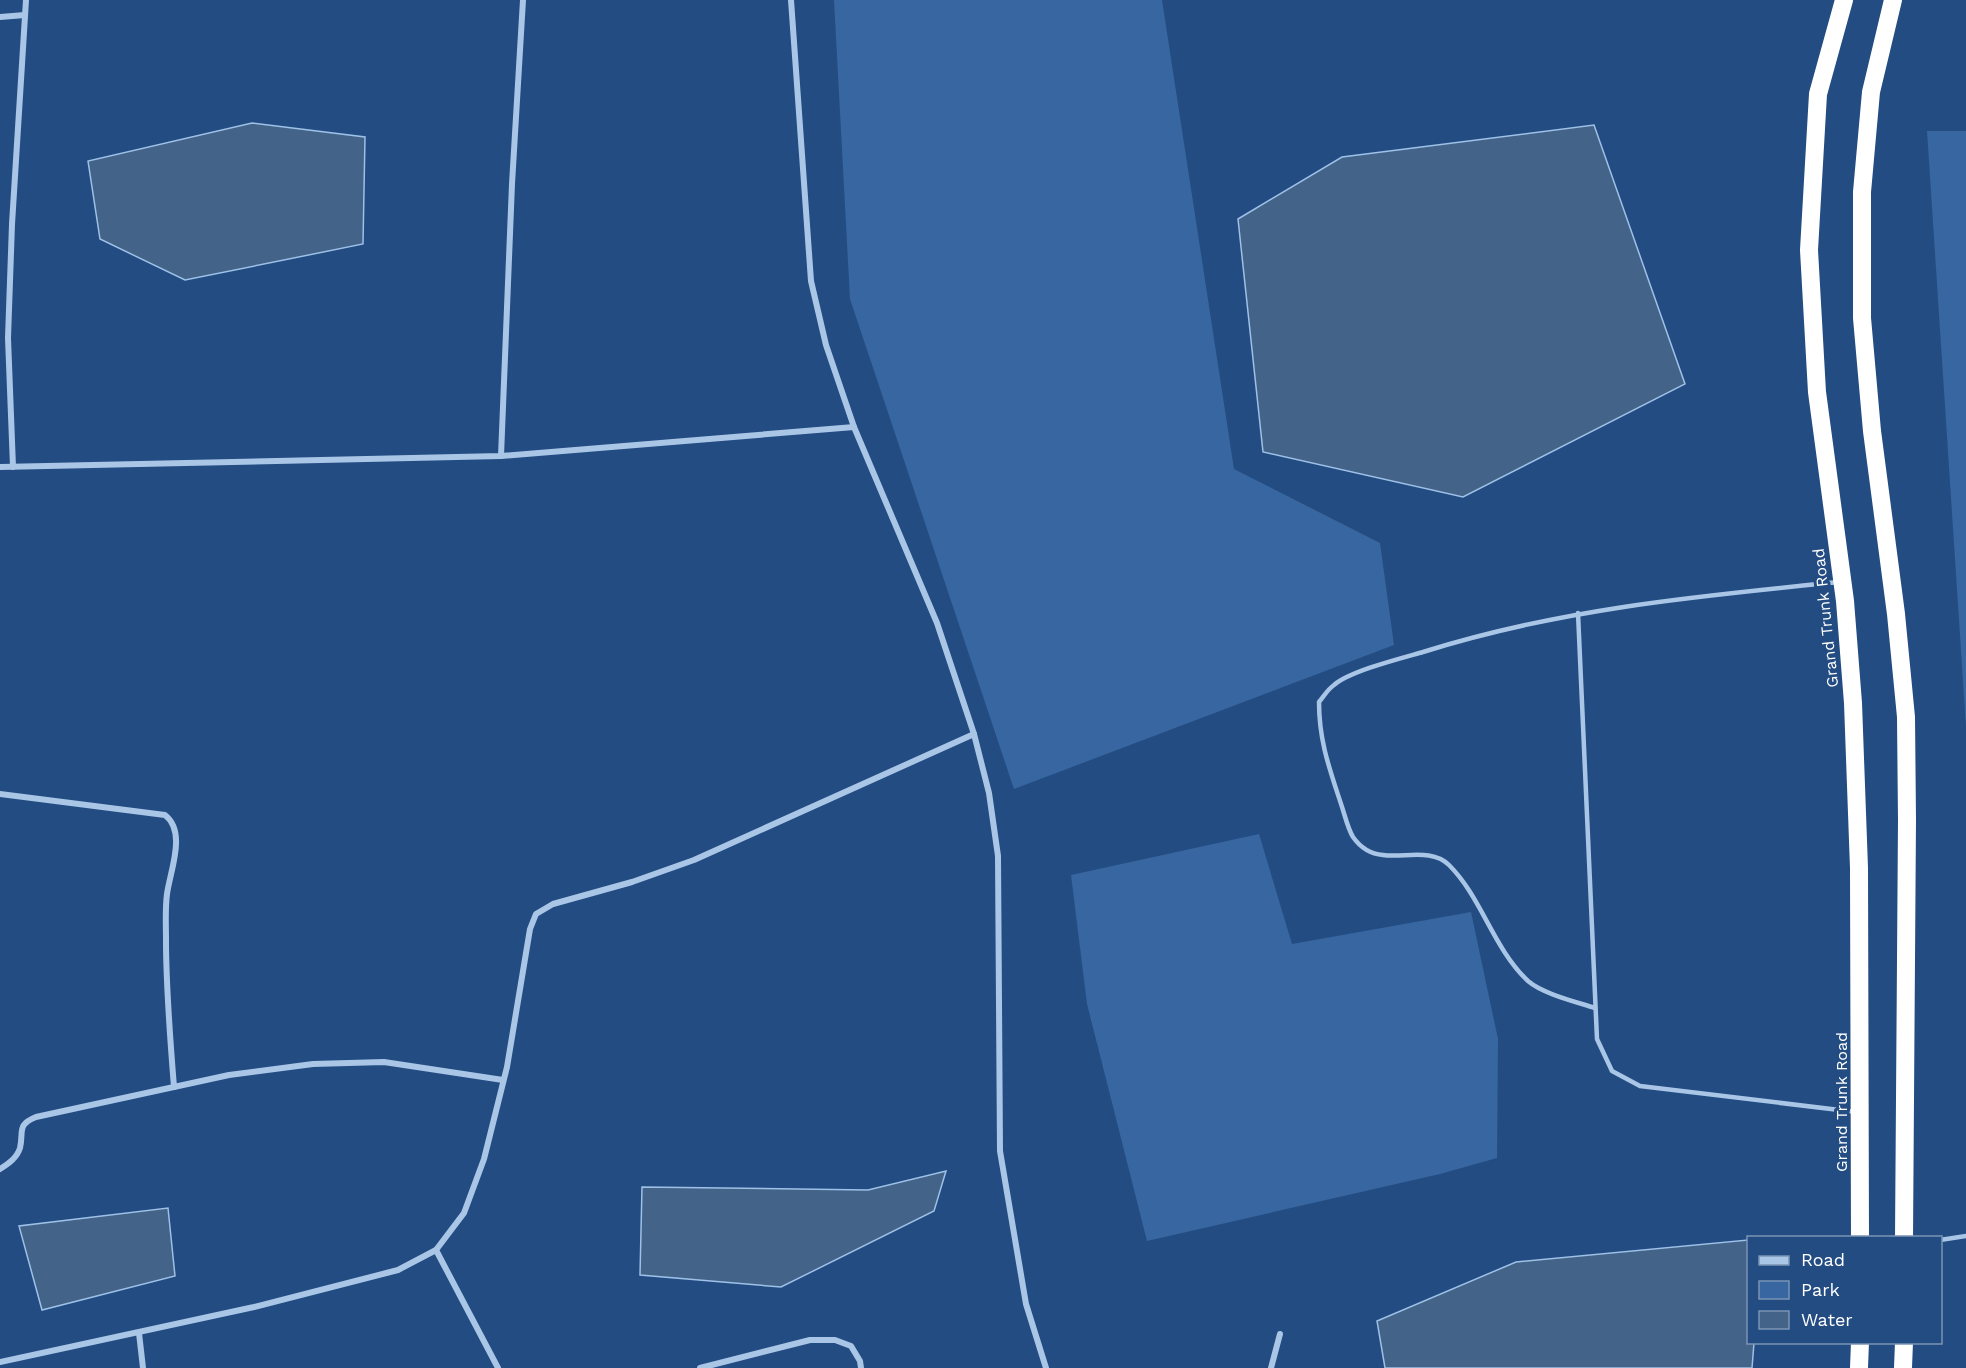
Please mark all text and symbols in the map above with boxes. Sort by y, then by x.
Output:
street label: Grand Trunk Road [1809,547,1842,689]
street label: Grand Trunk Road [1832,1032,1851,1172]
legend [1747,1236,1942,1344]
text: Road [1801,1249,1845,1270]
text: Park [1801,1279,1840,1300]
text: Water [1801,1309,1853,1330]

